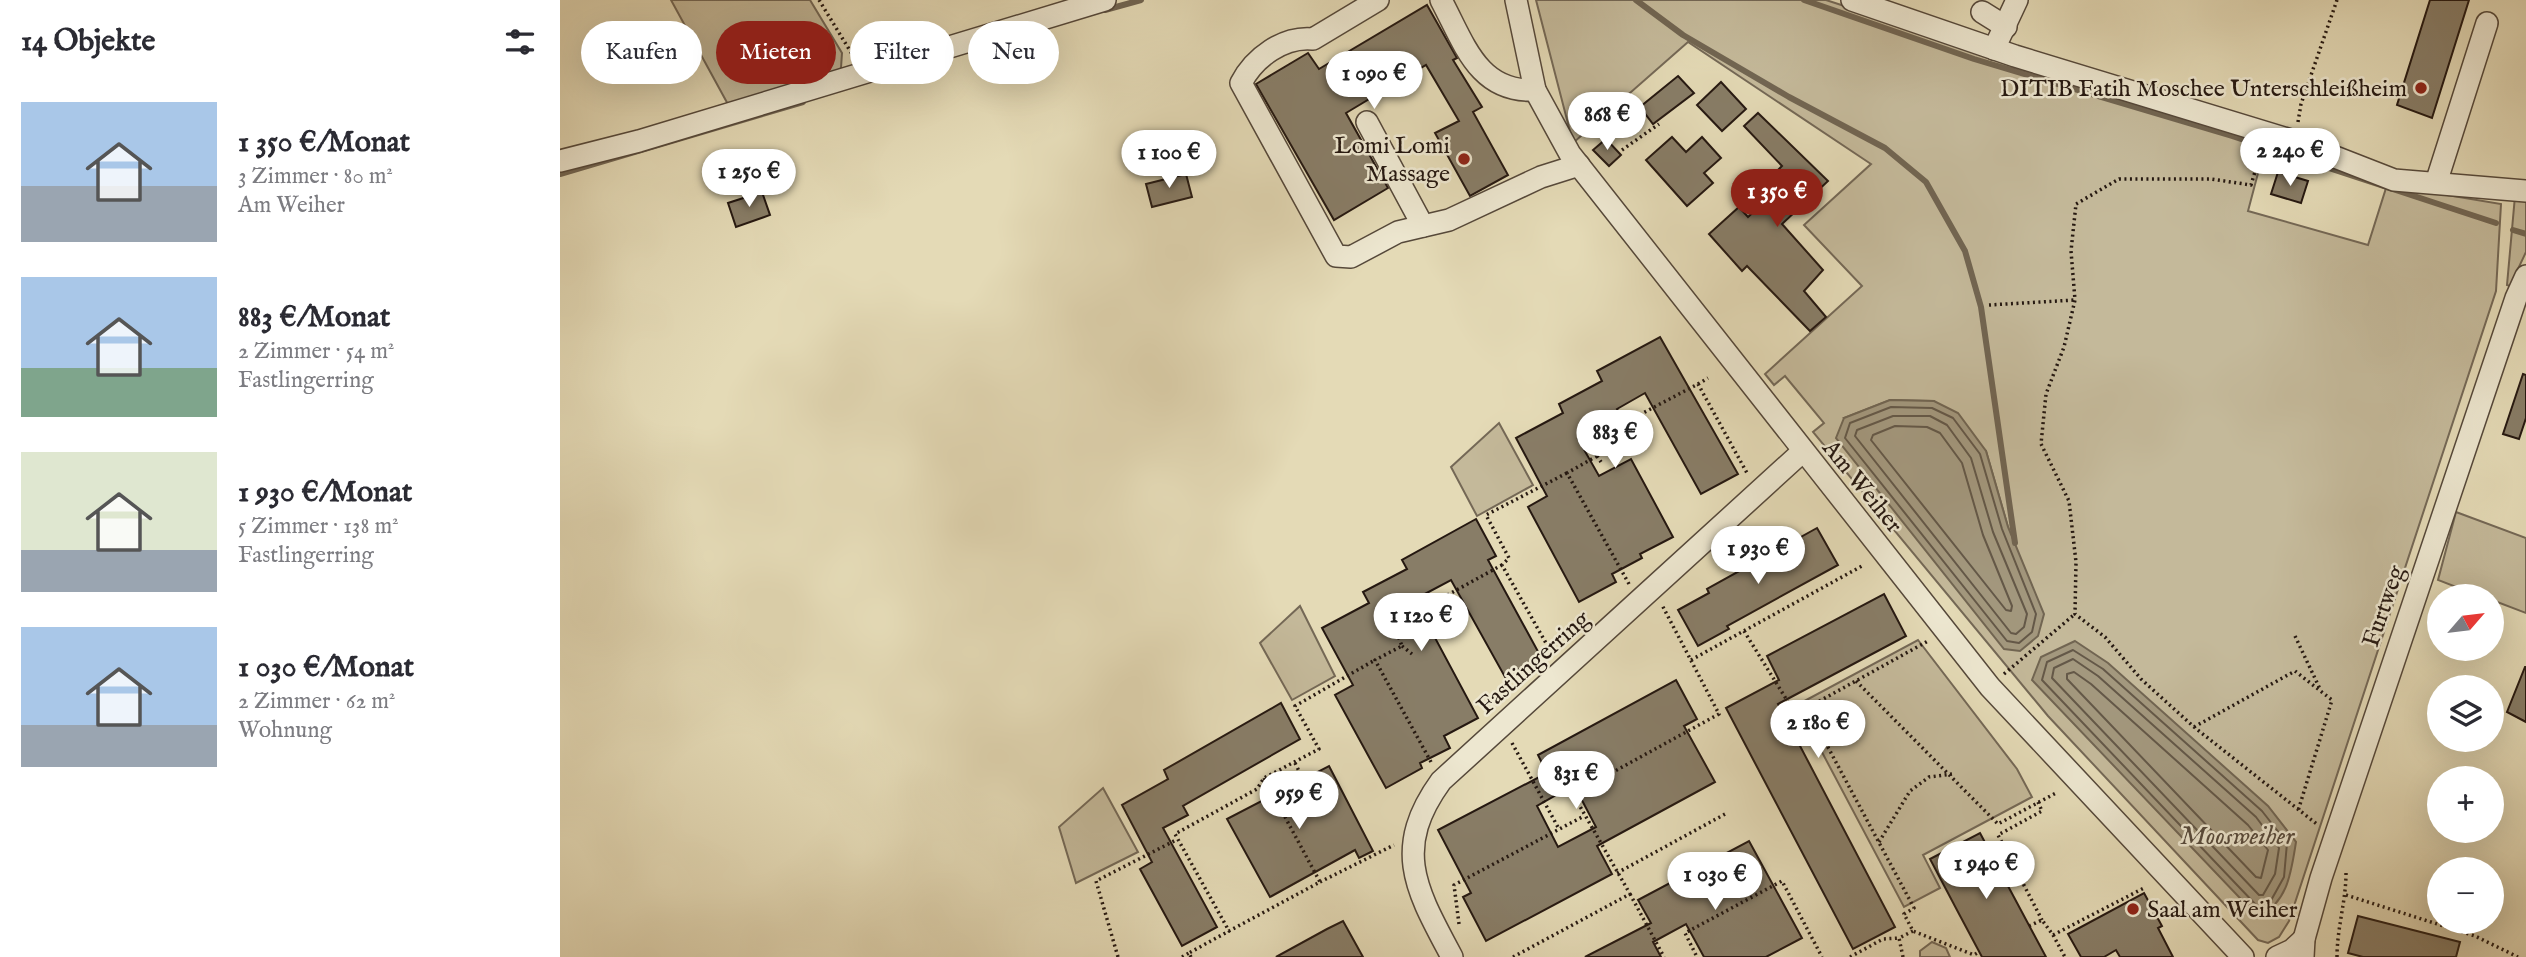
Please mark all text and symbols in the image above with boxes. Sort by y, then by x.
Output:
chip: Kaufen [581,21,702,84]
chip: Mieten [716,21,836,84]
chip: Filter [850,21,954,84]
chip: Neu [968,21,1059,84]
text: 14 Objekte [21,23,155,61]
icon: filters [501,23,539,61]
pin: 1 090 € [1309,52,1439,111]
text: 1 090 € [1342,59,1406,88]
place label: DITIB Fatih Moschee Unterschleißheim [2000,74,2407,105]
marker: DITIB Fatih Moschee Unterschleißheim [2413,80,2429,96]
pin: 868 € [1558,92,1656,152]
text: 868 € [1584,100,1630,129]
text: 1 350 €/Monat [238,124,410,162]
pin: 2 240 € [2225,128,2355,188]
icon: home [77,130,161,214]
pin: 1 100 € [1104,130,1234,190]
place label: Lomi Lomi Massage [1334,131,1450,190]
text: 2 240 € [2256,136,2324,165]
text: 1 100 € [1137,138,1201,167]
pin: 1 250 € [684,150,814,209]
marker: Lomi Lomi Massage [1456,151,1472,167]
text: 1 250 € [718,157,780,186]
text: 3 Zimmer · 80 m² [238,162,393,191]
pin: 1 350 € [1712,170,1842,229]
text: 1 350 € [1747,177,1807,206]
text: Am Weiher [238,191,345,220]
text: 883 €/Monat [238,299,390,337]
icon: home [77,305,161,389]
text: 2 Zimmer · 54 m² [238,337,394,366]
text: Fastlingerring [238,366,374,395]
pin: 883 € [1566,410,1664,470]
text: 883 € [1592,418,1638,447]
street label: Am Weiher [1814,433,1909,540]
text: 1 930 €/Monat [238,474,412,512]
icon: home [77,480,161,564]
text: 5 Zimmer · 138 m² [238,512,399,541]
pin: 1 930 € [1693,526,1823,586]
text: 1 930 € [1727,534,1789,563]
text: Fastlingerring [238,541,374,570]
street label: Furtweg [2356,561,2413,651]
north arrow [2427,584,2504,662]
map controls [2427,584,2504,934]
pin: 1 120 € [1356,594,1486,653]
text: 1 120 € [1390,601,1452,630]
street label: Fastlingerring [1471,604,1598,722]
text: 1 030 €/Monat [238,649,414,687]
icon: home [77,655,161,739]
button: layers [2427,675,2504,752]
text: 2 Zimmer · 62 m² [238,687,395,716]
pin: 2 180 € [1753,700,1883,760]
text: 2 180 € [1786,708,1850,737]
text: Wohnung [238,716,332,745]
pin: 831 € [1527,752,1625,811]
text: 831 € [1554,759,1598,788]
button: + [2427,766,2504,843]
pin: 959 € [1250,772,1348,831]
text: 959 € [1276,779,1322,808]
water label: Moosweiher [2180,820,2295,853]
pin: 1 940 € [1921,842,2051,901]
text: 1 940 € [1954,849,2018,878]
pin: 1 030 € [1650,852,1780,912]
button: − [2427,857,2504,934]
text: 1 030 € [1683,860,1747,889]
place label: Saal am Weiher [2147,895,2298,926]
marker: Saal am Weiher [2125,901,2141,917]

